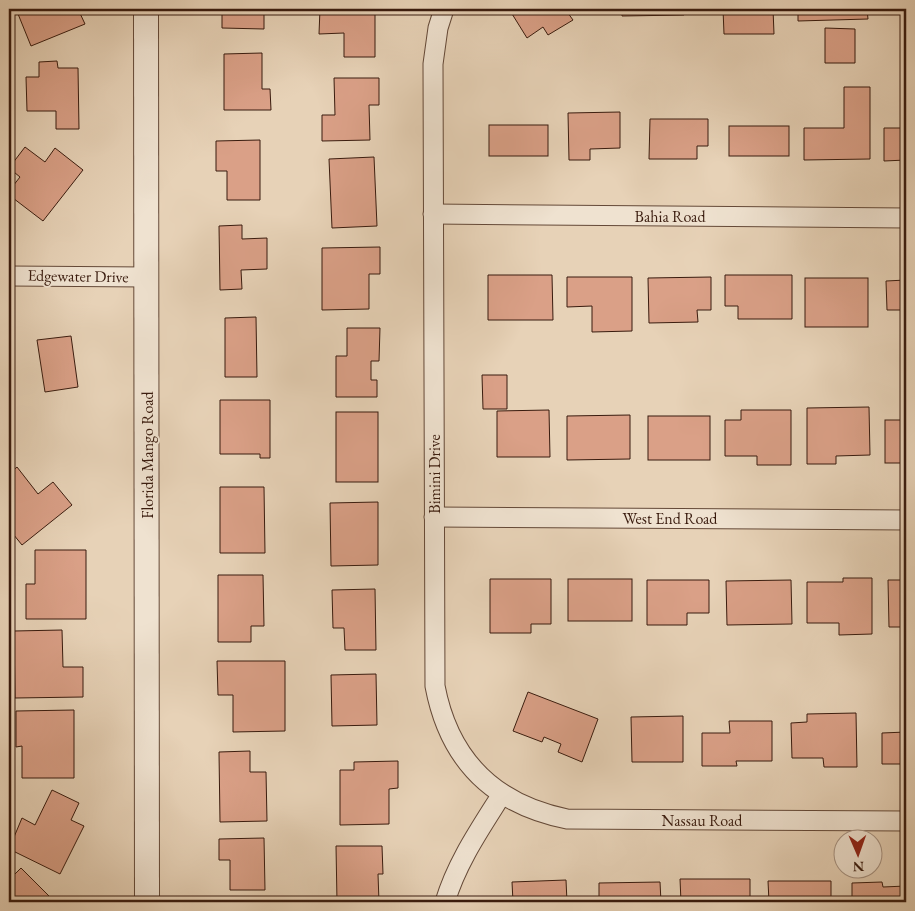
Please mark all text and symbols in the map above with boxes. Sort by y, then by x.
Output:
street label: Bahia Road [634,206,706,227]
street label: Edgewater Drive [27,265,129,287]
street label: Florida Mango Road [137,390,158,519]
street label: Bimini Drive [424,434,445,514]
street label: West End Road [623,508,718,529]
street label: Nassau Road [662,810,743,831]
north arrow [832,828,882,878]
text: N [852,858,864,876]

